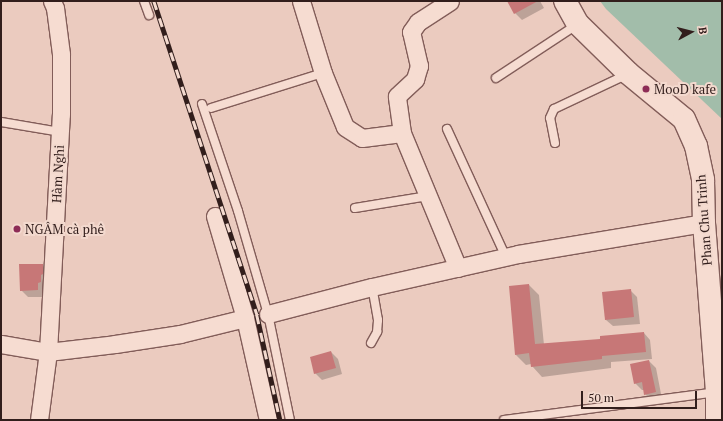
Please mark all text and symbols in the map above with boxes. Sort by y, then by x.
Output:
north arrow [671,12,711,52]
text: B [696,26,710,35]
place label: MooD kafe [654,81,716,97]
marker: MooD kafe [641,84,651,94]
street label: Hàm Nghi [49,144,67,204]
street label: Phan Chu Trinh [693,174,715,266]
place label: NGÂM cà phê [25,221,104,237]
marker: NGÂM cà phê [12,224,22,234]
scale bar [583,383,699,409]
text: 50 m [588,390,614,405]

